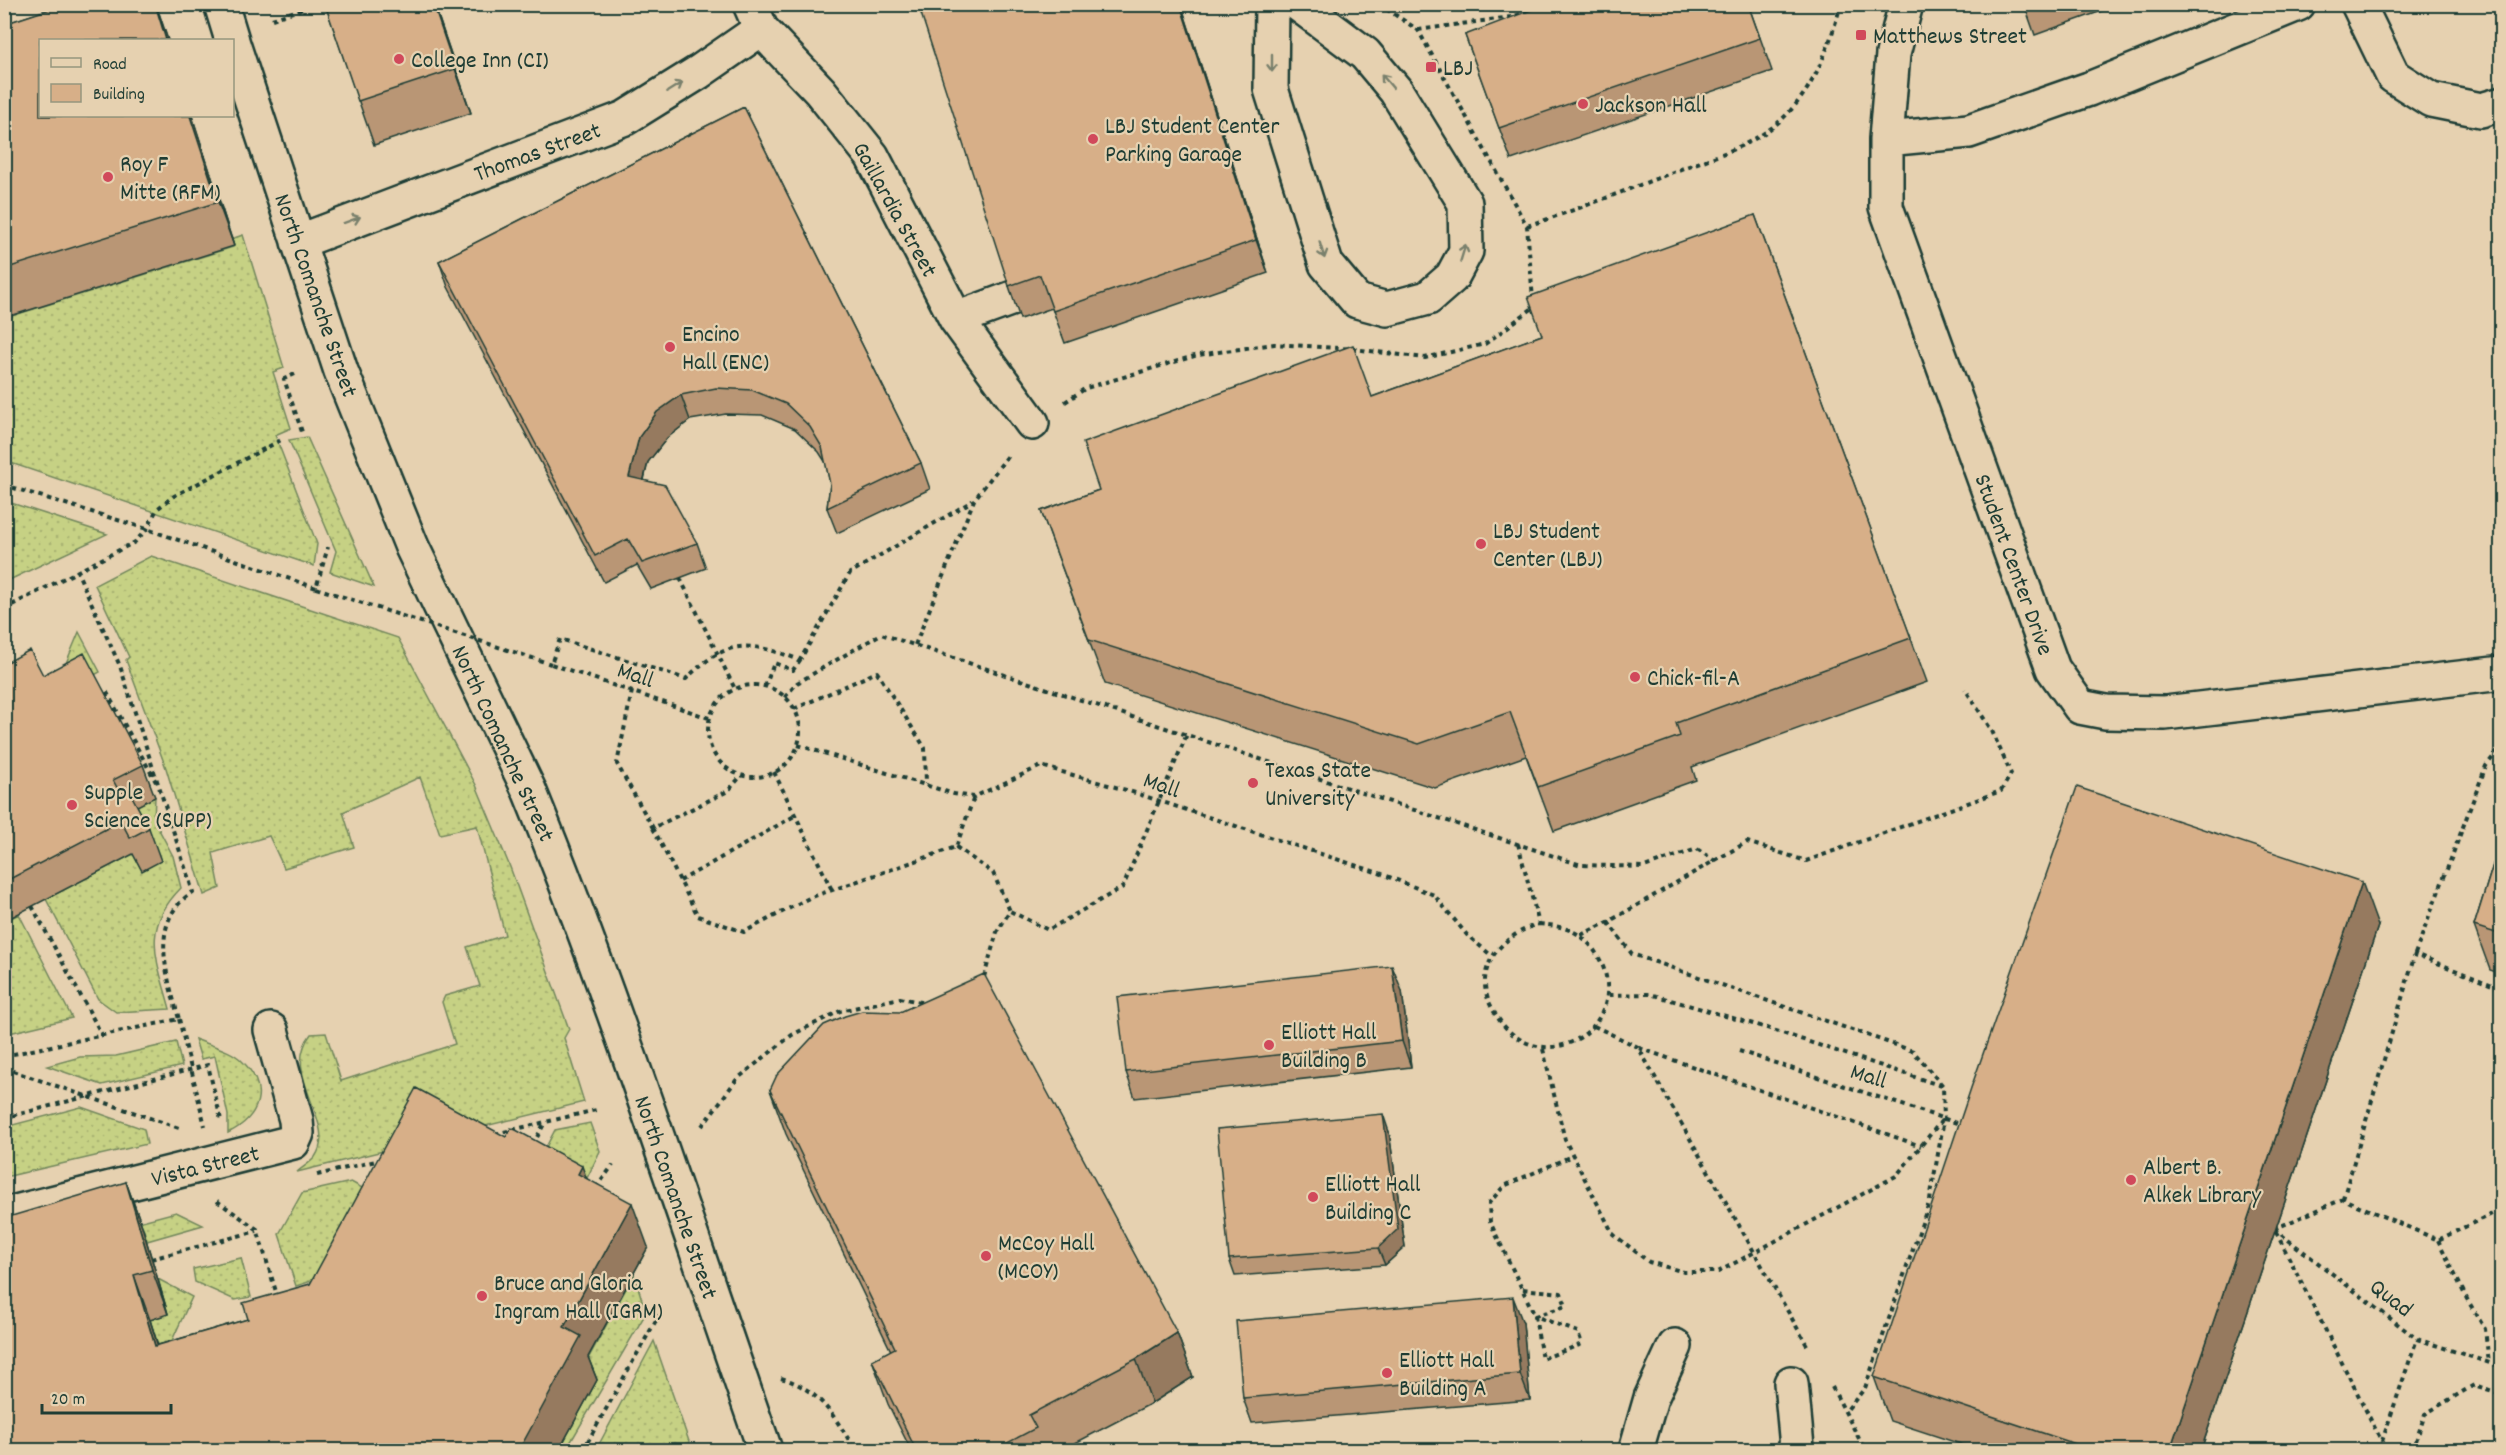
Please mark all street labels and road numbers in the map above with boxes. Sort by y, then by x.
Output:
street label: Thomas Street [470,115,606,193]
street label: Gaillardia Street [842,137,945,284]
street label: North Comanche Street [263,190,365,402]
street label: Student Center Drive [1964,470,2061,660]
street label: North Comanche Street [441,640,562,848]
street label: Mall [612,655,658,699]
street label: Mall [1138,765,1184,809]
street label: Mall [1845,1056,1891,1100]
street label: North Comanche Street [623,1092,725,1304]
street label: Vista Street [148,1138,263,1198]
street label: Quad [2361,1272,2419,1327]

